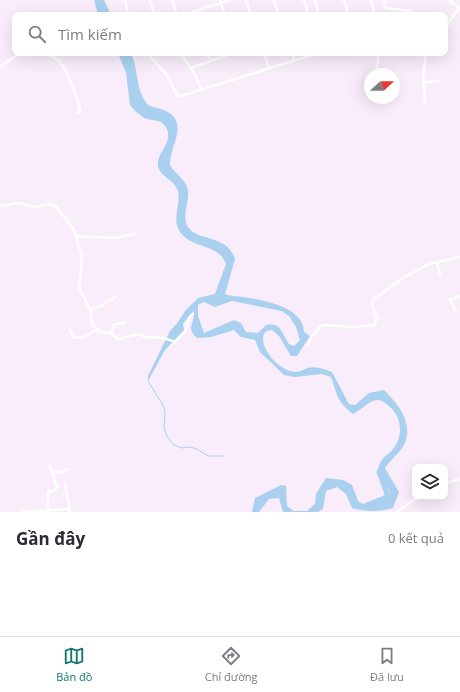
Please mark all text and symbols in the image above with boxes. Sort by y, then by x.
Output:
search box [12,12,448,56]
icon: search [26,23,48,45]
text: Tìm kiếm [58,24,122,44]
north arrow [364,68,400,104]
map controls [412,464,448,500]
button: layers [412,464,448,500]
text: Gần đây [16,527,85,550]
text: 0 kết quả [388,529,444,547]
tab: Bản đồ [56,645,92,684]
tab: Chỉ đường [205,645,258,684]
tab: Đã lưu [370,645,404,684]

